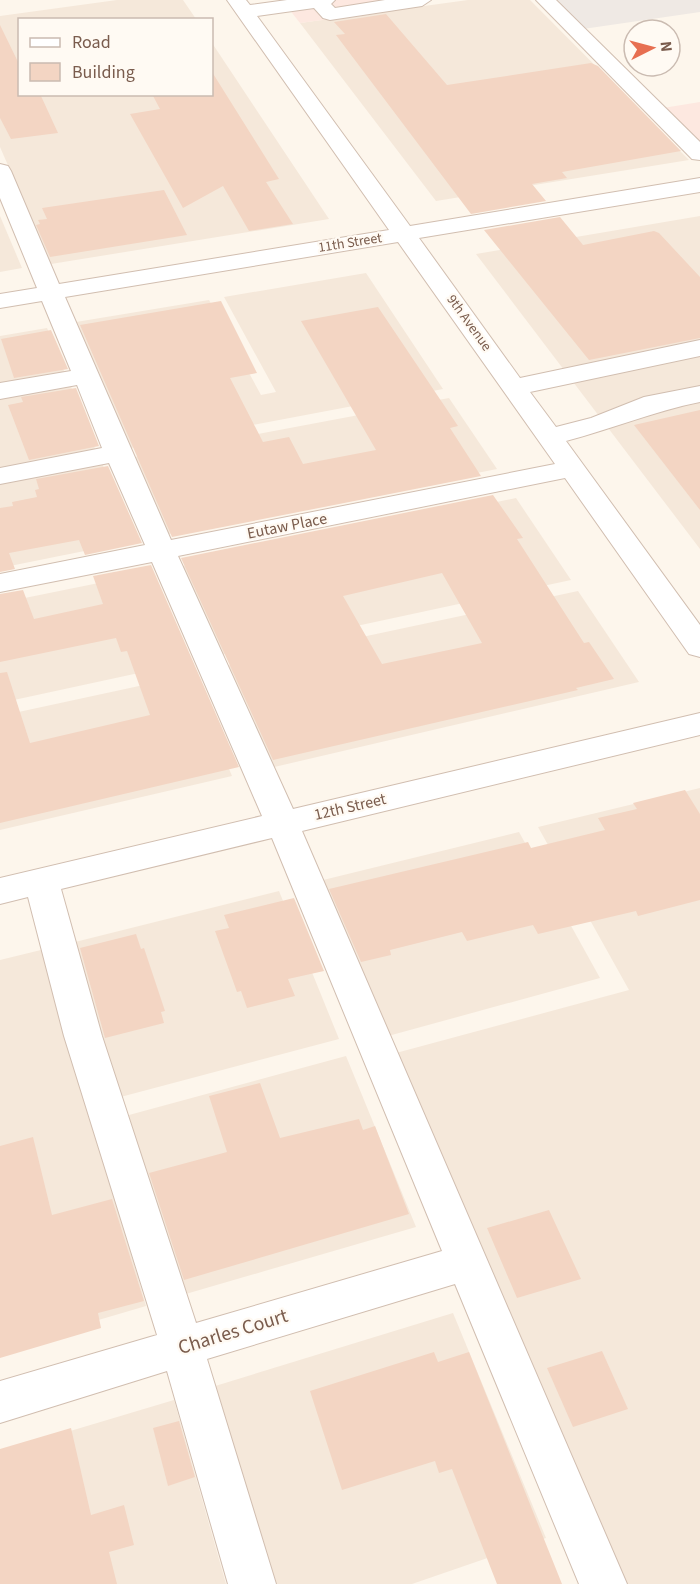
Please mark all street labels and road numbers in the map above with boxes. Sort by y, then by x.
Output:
street label: 11th Street [317,228,384,258]
street label: 9th Avenue [442,291,496,355]
street label: Eutaw Place [245,507,329,545]
street label: 12th Street [312,788,389,826]
street label: Charles Court [175,1302,292,1362]

